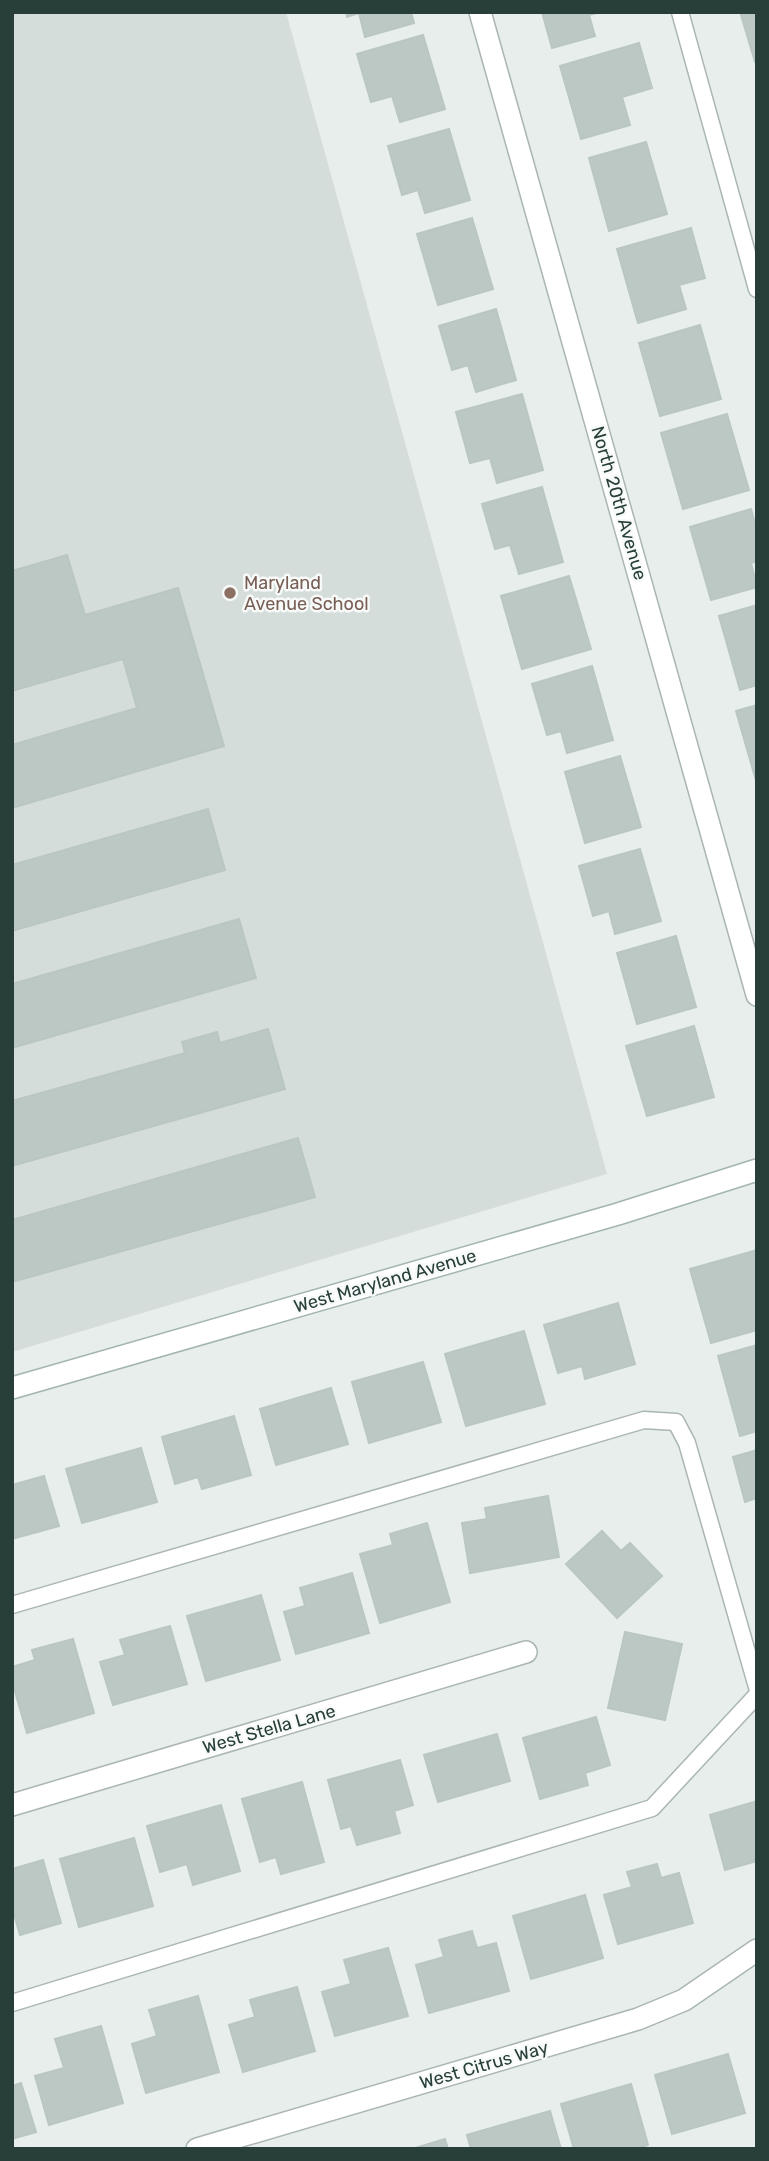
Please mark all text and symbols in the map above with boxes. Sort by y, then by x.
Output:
street label: North 20th Avenue [587,424,651,582]
place label: Maryland Avenue School [244,572,369,615]
marker: Maryland Avenue School [222,585,238,601]
street label: West Maryland Avenue [291,1244,479,1318]
street label: West Stella Lane [200,1700,338,1758]
street label: West Citrus Way [417,2036,551,2094]

